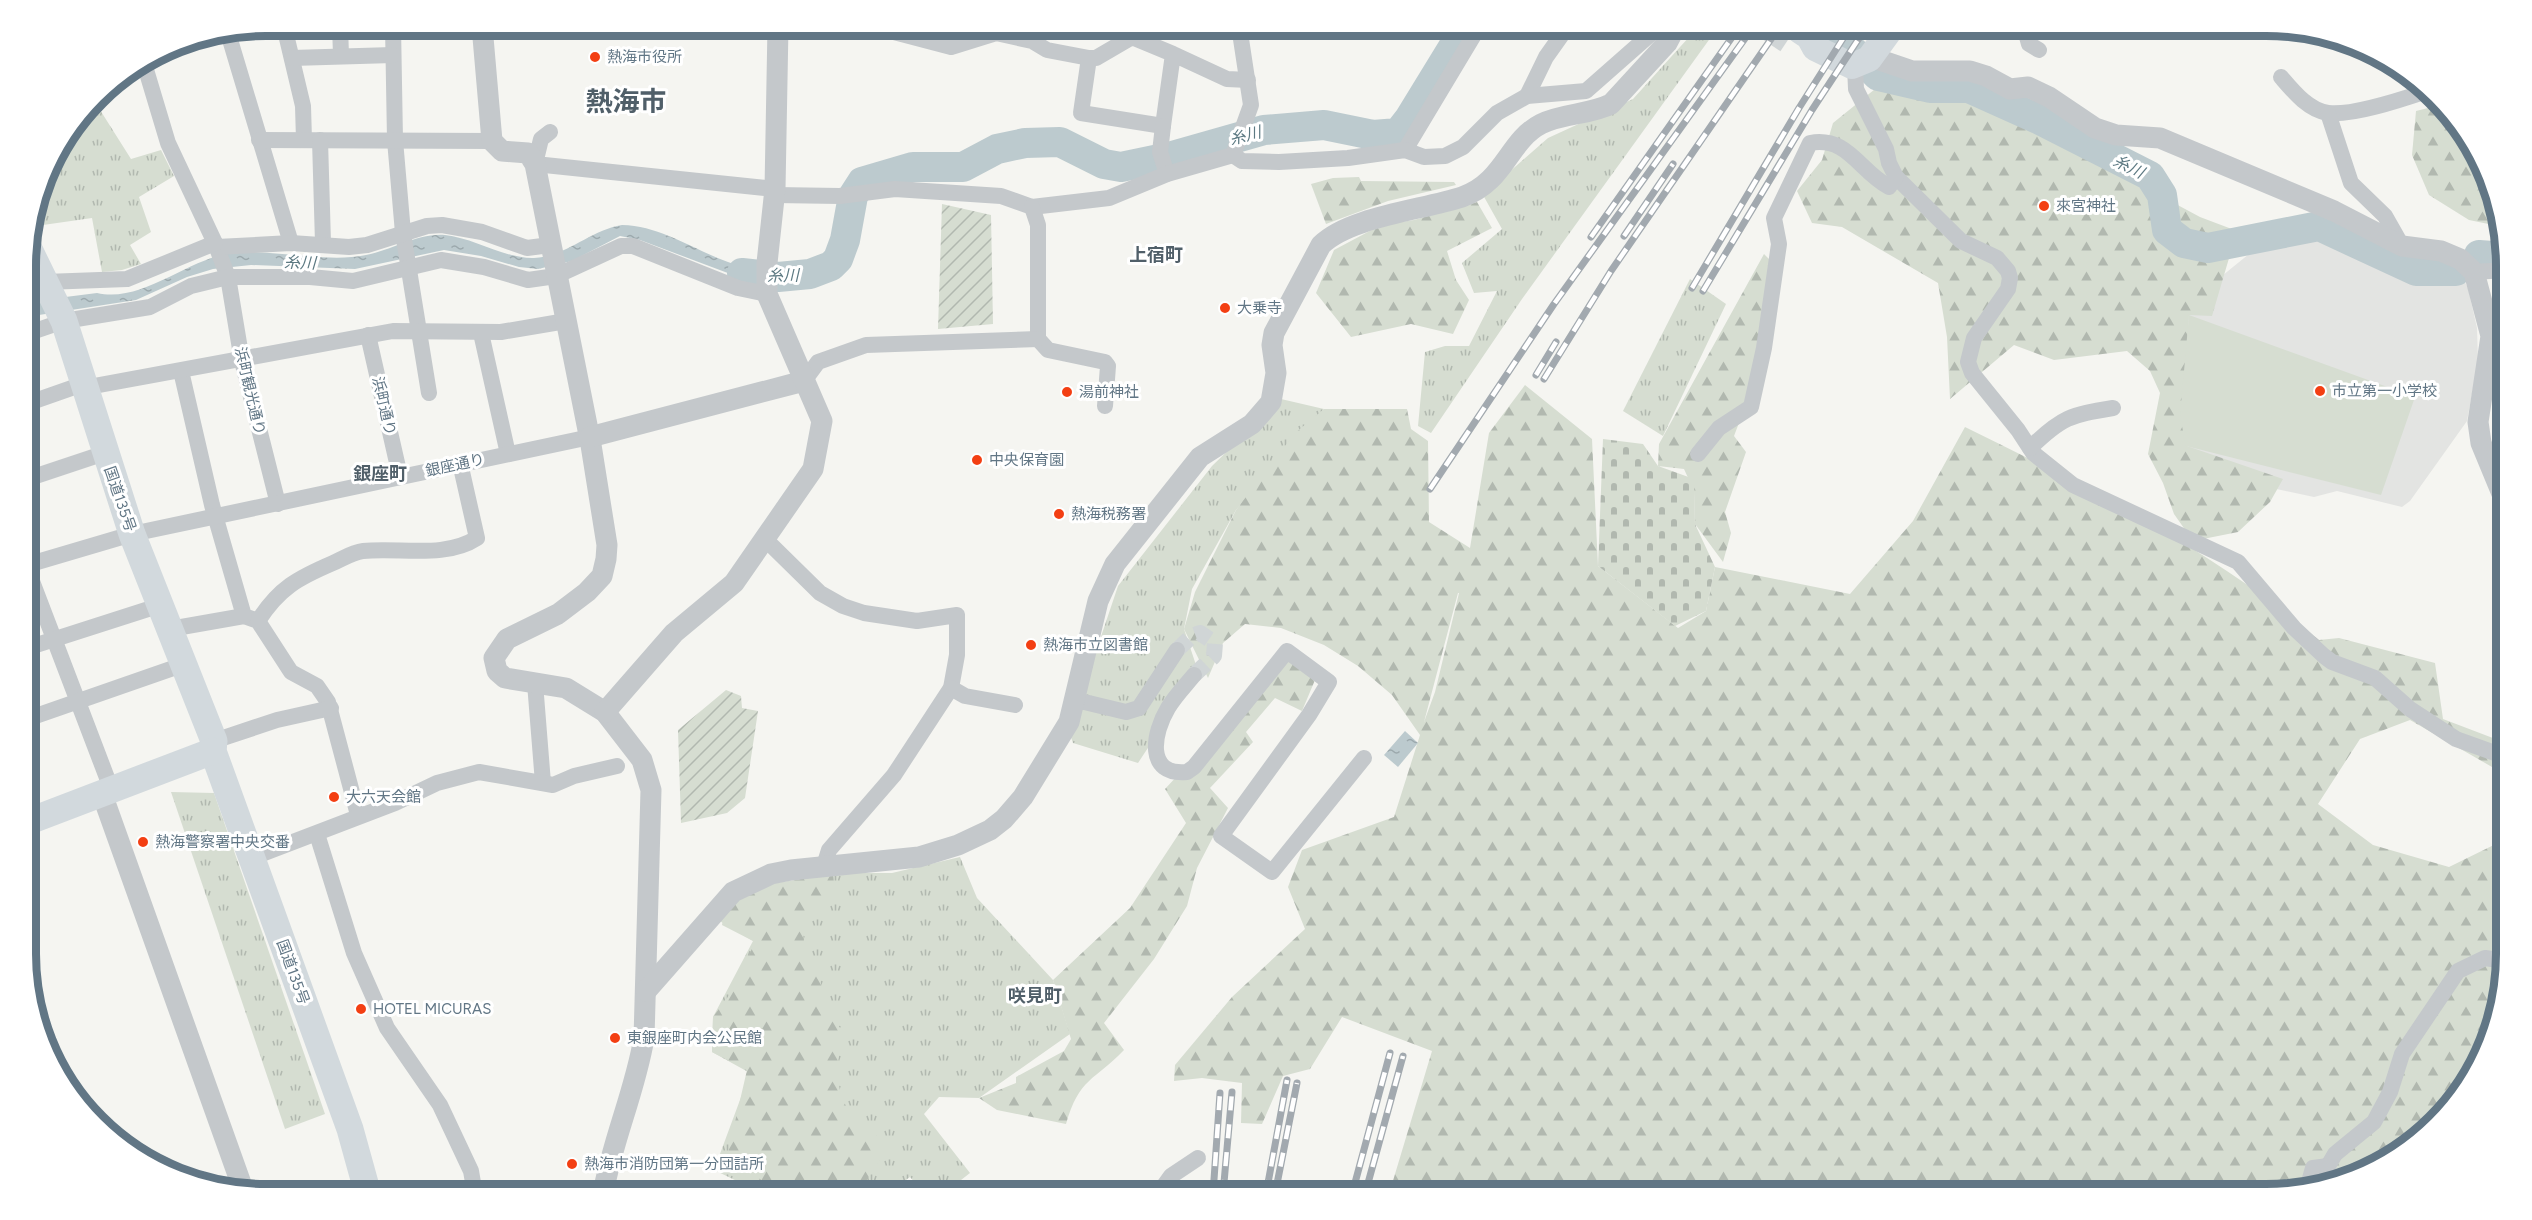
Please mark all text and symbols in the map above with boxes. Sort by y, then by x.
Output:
place label: 熱海市役所 [607,48,682,66]
marker: 熱海市役所 [588,50,602,64]
district label: 熱海市 [586,85,667,118]
water label: 糸川 [1227,122,1265,149]
water label: 糸川 [2110,151,2149,183]
place label: 來宮神社 [2056,197,2116,215]
marker: 來宮神社 [2037,199,2051,213]
district label: 上宿町 [1129,244,1183,266]
water label: 糸川 [284,252,318,273]
water label: 糸川 [767,266,801,285]
place label: 大乗寺 [1237,299,1282,317]
marker: 大乗寺 [1218,301,1232,315]
street label: 浜町観光通り [231,345,269,437]
street label: 浜町通り [368,375,400,437]
place label: 市立第一小学校 [2332,382,2437,400]
place label: 湯前神社 [1079,383,1139,401]
marker: 市立第一小学校 [2313,384,2327,398]
marker: 湯前神社 [1060,385,1074,399]
street label: 銀座通り [424,450,486,480]
place label: 中央保育園 [989,451,1064,469]
marker: 中央保育園 [970,453,984,467]
district label: 銀座町 [353,463,407,485]
street label: 国道135号 [100,464,140,534]
place label: 熱海税務署 [1071,505,1146,523]
marker: 熱海税務署 [1052,507,1066,521]
place label: 熱海市立図書館 [1043,636,1148,654]
marker: 熱海市立図書館 [1024,638,1038,652]
place label: 大六天会館 [346,788,421,806]
marker: 大六天会館 [327,790,341,804]
place label: 熱海警察署中央交番 [155,833,290,851]
marker: 熱海警察署中央交番 [136,835,150,849]
street label: 国道135号 [273,937,313,1007]
district label: 咲見町 [1008,985,1062,1007]
place label: HOTEL MICURAS [373,1000,491,1018]
marker: HOTEL MICURAS [354,1002,368,1016]
place label: 東銀座町内会公民館 [627,1029,762,1047]
marker: 東銀座町内会公民館 [608,1031,622,1045]
place label: 熱海市消防団第一分団詰所 [584,1155,764,1173]
marker: 熱海市消防団第一分団詰所 [565,1157,579,1171]

